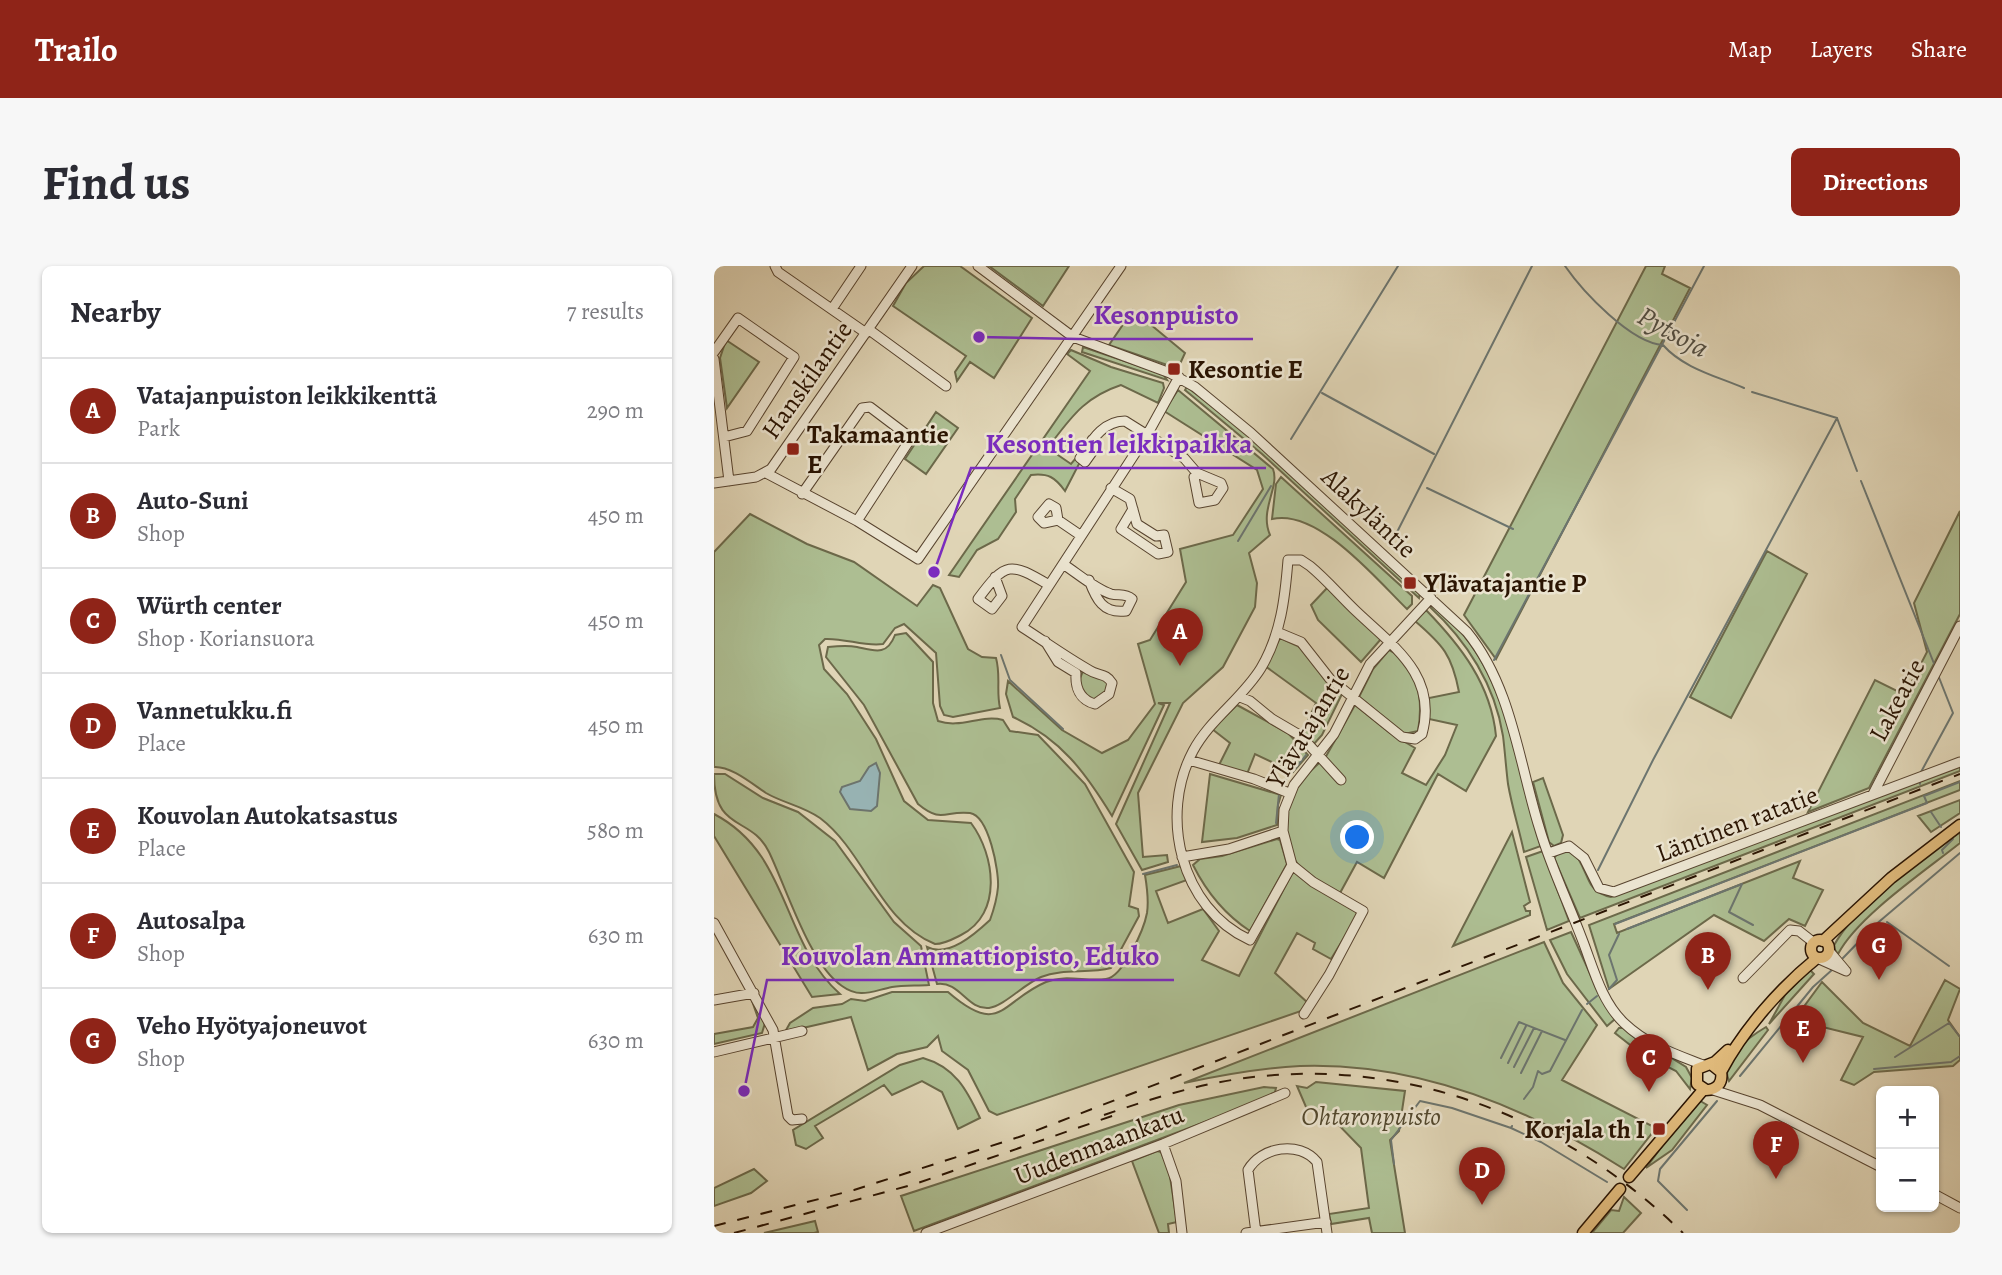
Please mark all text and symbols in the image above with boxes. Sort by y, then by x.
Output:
text: Trailo [35,27,118,72]
text: Map [1728,33,1772,65]
text: Layers [1810,33,1873,65]
text: Share [1911,33,1967,65]
button: Directions [1791,148,1960,216]
text: Find us [42,149,190,216]
callout: Kesonpuisto [1079,290,1253,339]
text: Nearby [70,292,161,332]
text: 7 results [567,296,644,327]
text: Kesonpuisto [1093,296,1239,334]
water label: Pytsoja [1631,297,1715,367]
street label: Hanskilantie [754,314,860,446]
place label: Kesontie E [1188,352,1303,387]
marker: Kesontie E [1166,361,1182,377]
text: Vatajanpuiston leikkikenttä [137,378,437,413]
text: A [86,395,100,426]
text: 290 m [587,395,644,426]
text: Park [137,413,180,444]
place label: Takamaantie E [807,417,949,482]
callout: Kesontien leikkipaikka [971,419,1266,468]
text: Kesontien leikkipaikka [985,425,1253,463]
marker: Takamaantie E [785,441,801,457]
street label: Alakyläntie [1313,459,1424,566]
text: Auto-Suni [137,483,249,518]
text: B [86,500,100,531]
text: 450 m [588,500,644,531]
text: Shop [137,518,185,549]
place label: Ylävatajantie P [1423,566,1586,601]
marker: Ylävatajantie P [1402,575,1418,591]
text: Würth center [137,588,282,623]
text: C [86,605,100,636]
text: 450 m [588,605,644,636]
pin: A [1157,608,1203,666]
text: Shop · Koriansuora [137,623,315,654]
street label: Lakeatie [1861,652,1933,748]
street label: Ylävatajantie [1257,659,1358,795]
text: Vannetukku.fi [137,693,292,728]
text: D [85,710,101,741]
text: 450 m [588,710,644,741]
text: Place [137,728,186,759]
street label: Läntinen ratatie [1651,777,1823,871]
text: Kouvolan Autokatsastus [137,798,398,833]
text: E [86,815,100,846]
text: 580 m [587,815,644,846]
your location [1340,820,1374,854]
text: Place [137,833,186,864]
text: Autosalpa [137,903,246,938]
text: F [87,920,99,951]
text: 630 m [588,920,644,951]
pin: G [1856,922,1902,980]
callout: Kouvolan Ammattiopisto, Eduko [767,931,1174,980]
pin: B [1685,932,1731,990]
text: Kouvolan Ammattiopisto, Eduko [781,937,1159,975]
text: Shop [137,938,185,969]
pin: E [1780,1005,1826,1063]
text: Veho Hyötyajoneuvot [137,1008,367,1043]
text: G [85,1025,101,1056]
text: 630 m [588,1025,644,1056]
pin: C [1626,1034,1672,1092]
text: Shop [137,1043,185,1074]
map controls [1876,1086,1939,1212]
button: + [1876,1086,1939,1149]
street label: Uudenmaankatu [1009,1096,1190,1193]
park label: Ohtaronpuisto [1301,1099,1441,1134]
place label: Korjala th I [1524,1112,1645,1147]
marker: Korjala th I [1651,1121,1667,1137]
pin: F [1753,1121,1799,1179]
pin: D [1459,1147,1505,1205]
button: − [1876,1149,1939,1212]

